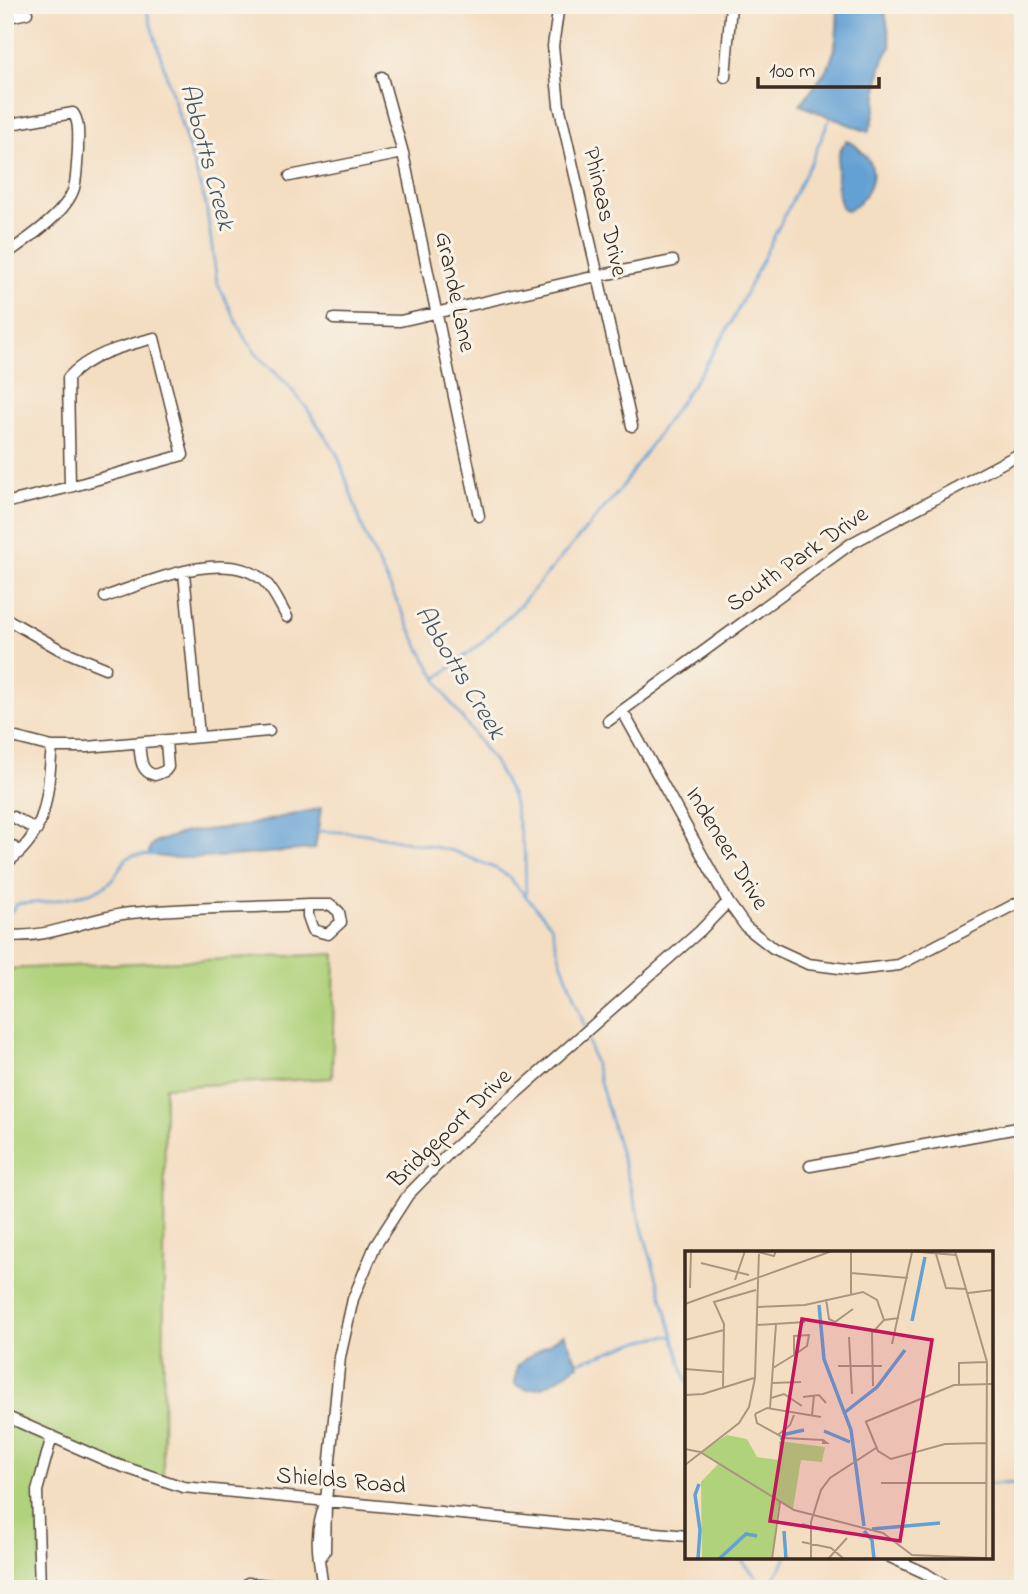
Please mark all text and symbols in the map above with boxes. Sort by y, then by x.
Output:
scale bar [758,46,879,90]
text: 100 m [769,57,815,87]
water label: Abbotts Creek [168,79,244,236]
street label: Phineas Drive [572,144,636,281]
street label: Grande Lane [424,229,484,356]
street label: South Park Drive [720,498,876,622]
water label: Abbotts Creek [404,599,515,749]
street label: Indeneer Drive [675,781,777,918]
street label: Bridgeport Drive [381,1061,521,1198]
inset map [685,1251,993,1559]
street label: Shields Road [275,1459,408,1505]

